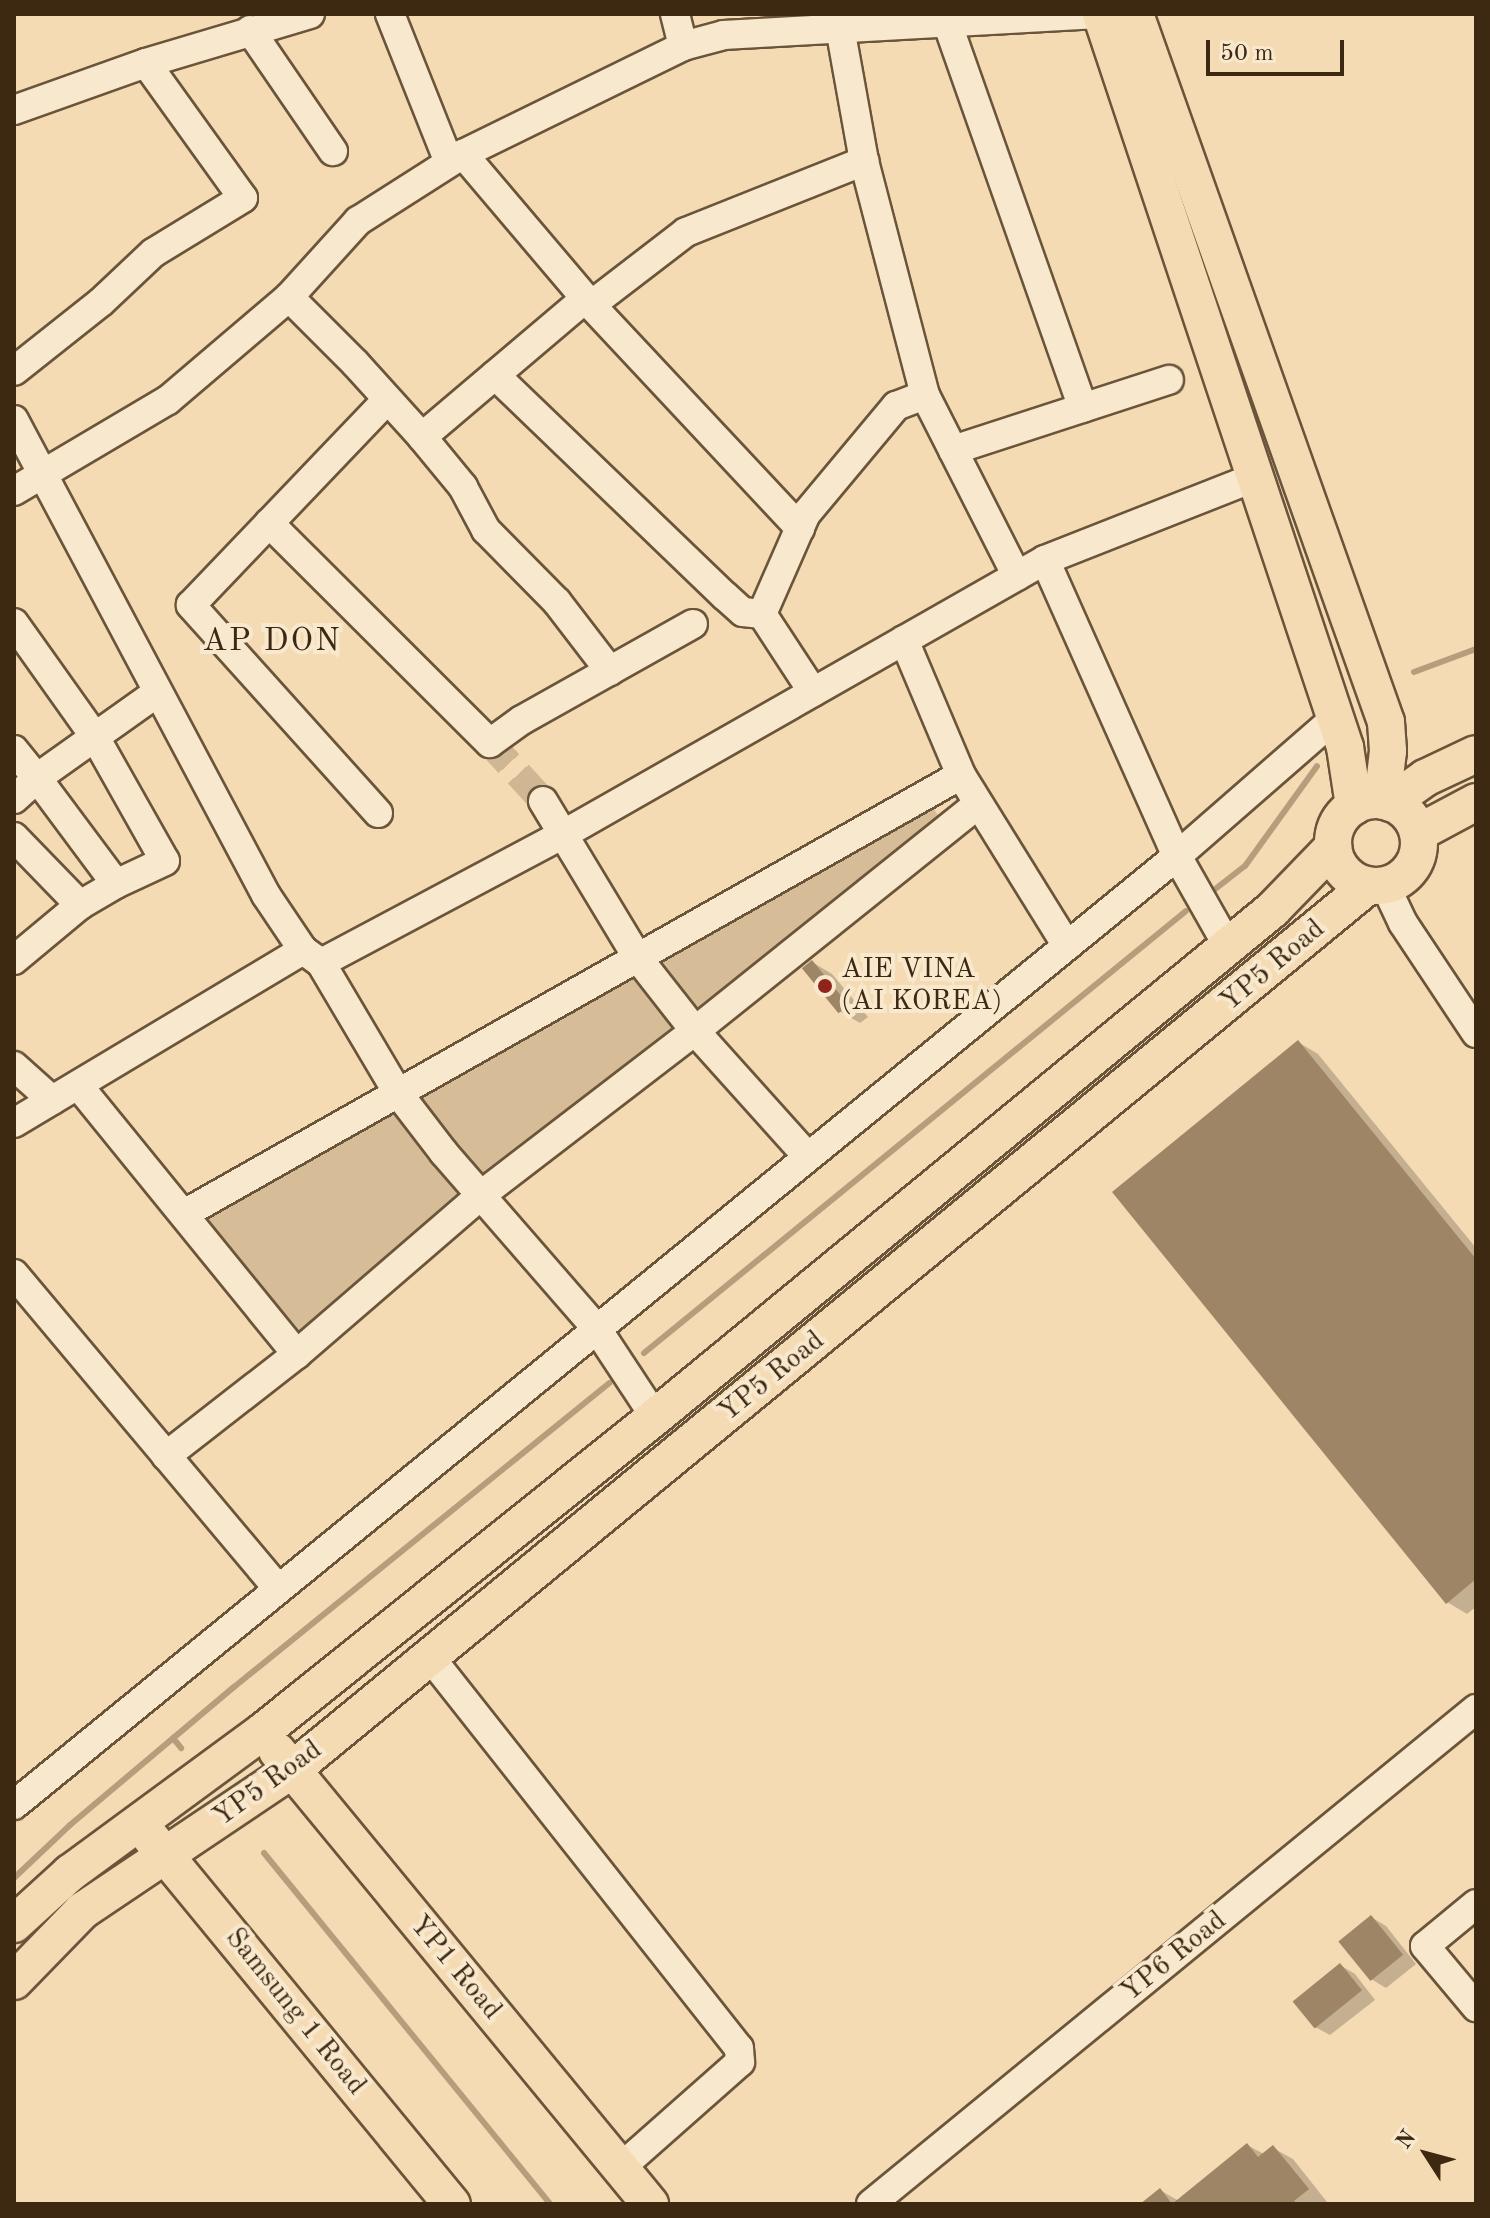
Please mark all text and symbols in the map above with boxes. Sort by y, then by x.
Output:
scale bar [1210,24,1348,74]
text: 50 m [1220,42,1274,66]
district label: AP DON [202,623,342,661]
street label: YP5 Road [1214,913,1332,1019]
place label: AIE VINA (AI KOREA) [841,953,1002,1019]
marker: AIE VINA (AI KOREA) [816,977,834,995]
street label: YP5 Road [713,1324,831,1430]
street label: YP5 Road [207,1733,329,1835]
street label: YP6 Road [1115,1904,1233,2010]
street label: YP1 Road [402,1909,508,2027]
street label: Samsung 1 Road [217,1922,373,2102]
north arrow [1386,2114,1466,2194]
text: N [1393,2127,1420,2153]

